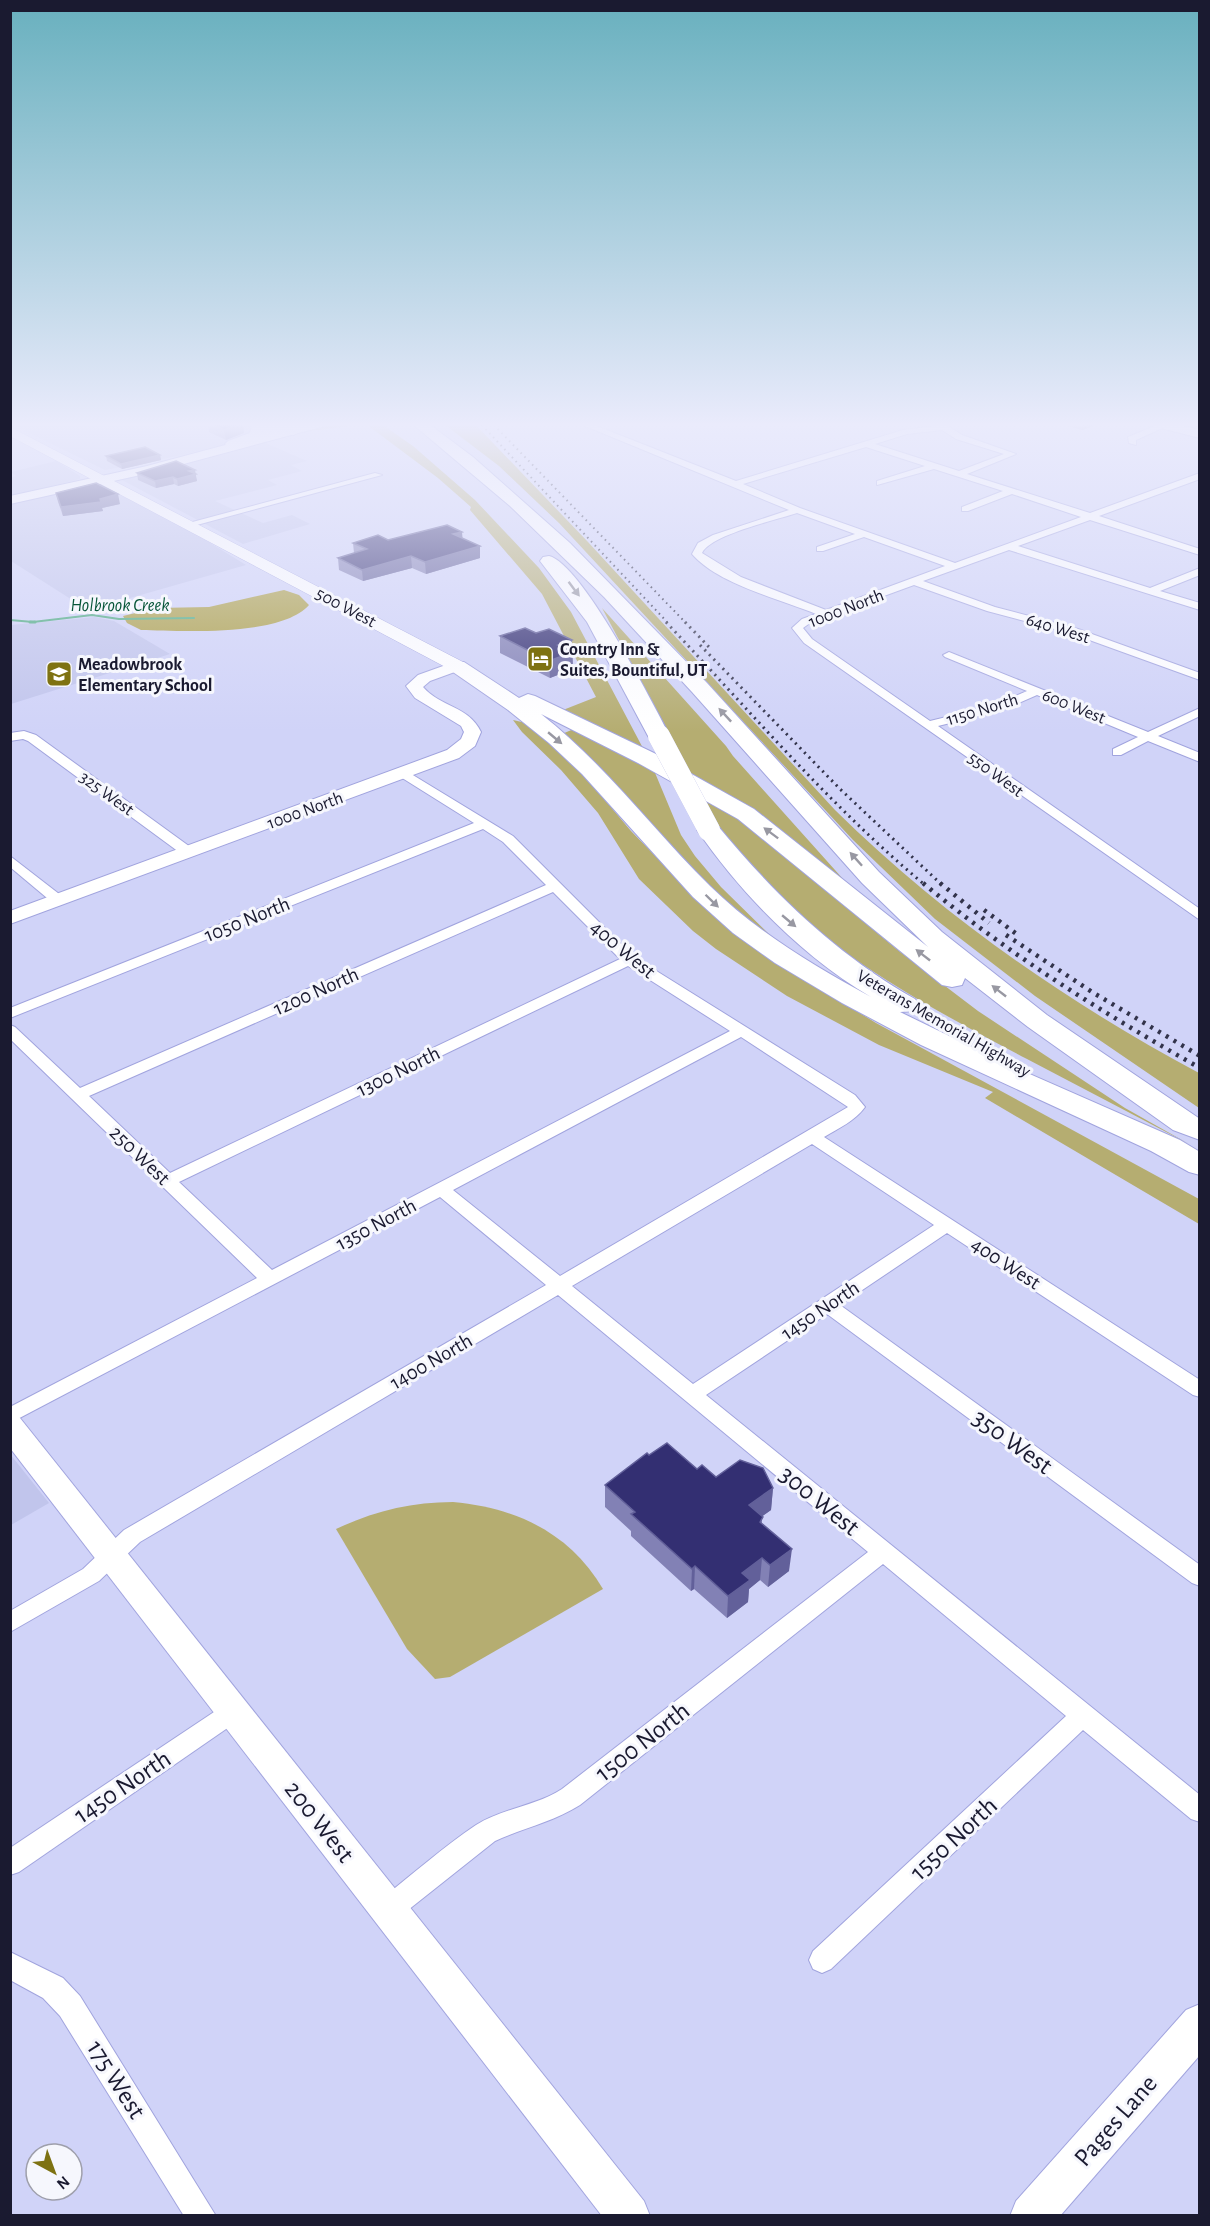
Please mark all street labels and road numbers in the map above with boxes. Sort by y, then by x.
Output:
street label: 500 West [312,585,379,631]
street label: 1000 North [806,586,887,632]
street label: 640 West [1024,611,1092,647]
street label: 600 West [1039,686,1108,728]
street label: 1150 North [944,691,1020,729]
street label: 550 West [964,749,1027,801]
street label: 325 West [76,768,137,819]
street label: 1000 North [265,789,346,833]
street label: 1050 North [201,893,293,946]
street label: 400 West [586,916,659,983]
street label: 1200 North [270,963,362,1020]
street label: Veterans Memorial Highway [854,967,1034,1081]
street label: 1300 North [353,1042,443,1101]
street label: 250 West [105,1122,174,1189]
street label: 1350 North [333,1195,420,1254]
street label: 400 West [967,1233,1044,1294]
street label: 1450 North [777,1277,863,1344]
street label: 1400 North [386,1329,476,1393]
street label: 350 West [968,1404,1057,1479]
street label: 300 West [774,1461,864,1541]
street label: 1500 North [591,1697,695,1786]
street label: 1450 North [70,1745,176,1828]
street label: 200 West [280,1776,359,1867]
street label: 1550 North [905,1792,1002,1885]
street label: 175 West [82,2036,150,2123]
street label: Pages Lane [1069,2070,1162,2171]

